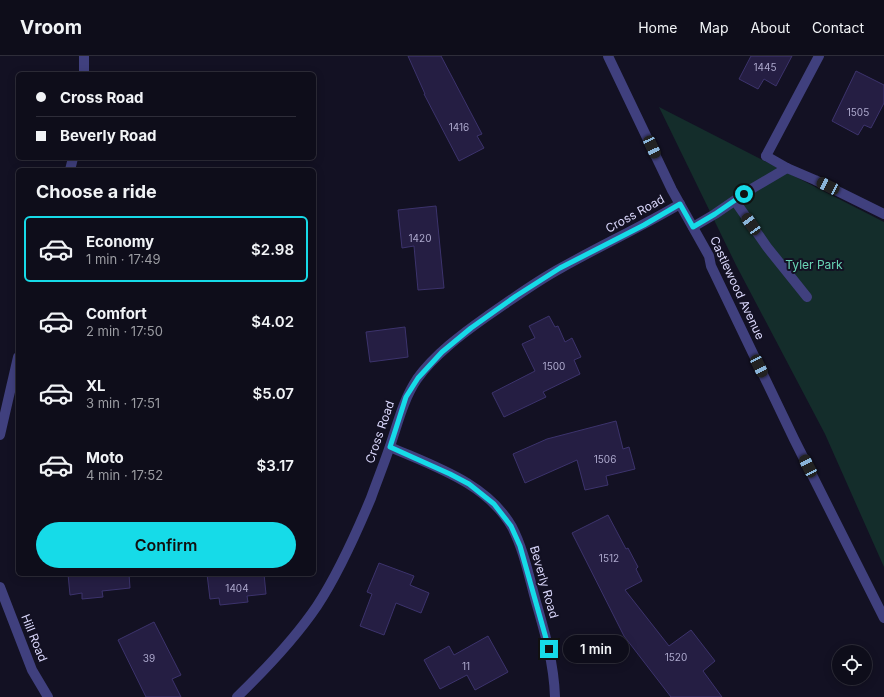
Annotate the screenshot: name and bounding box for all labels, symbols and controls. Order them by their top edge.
text: Vroom [20,16,82,39]
text: Home [638,19,677,36]
text: Map [699,19,729,36]
text: About [751,19,790,36]
text: Contact [812,19,864,36]
house number: 1445 [753,61,777,73]
text: Cross Road [60,88,144,107]
house number: 1505 [847,106,869,118]
house number: 1416 [449,121,469,133]
text: Beverly Road [60,126,157,145]
car [641,134,663,160]
car [815,175,841,197]
text: Choose a ride [36,181,157,202]
route start [735,185,753,203]
street label: Cross Road [603,191,667,236]
car [739,211,763,237]
icon: car [38,231,74,267]
text: Economy [86,232,154,251]
house number: 1420 [409,232,431,244]
street label: Castlewood Avenue [707,234,768,342]
text: $2.98 [251,240,294,259]
text: 1 min · 17:49 [86,251,161,267]
park label: Tyler Park [785,257,843,272]
icon: car [38,303,74,339]
text: Comfort [86,304,147,323]
text: $4.02 [251,312,294,331]
text: 2 min · 17:50 [86,323,163,339]
car [748,353,770,379]
house number: 1500 [543,360,565,372]
icon: car [38,375,74,411]
text: XL [86,376,106,395]
text: $5.07 [253,384,294,403]
text: 3 min · 17:51 [86,395,160,411]
street label: Cross Road [362,399,397,465]
icon: car [38,447,74,483]
text: Moto [86,448,124,467]
house number: 1506 [594,453,616,465]
car [797,453,819,479]
text: $3.17 [257,456,294,475]
text: 4 min · 17:52 [86,467,163,483]
button: Confirm [36,522,296,568]
street label: Beverly Road [527,544,562,620]
house number: 1512 [599,552,619,564]
house number: 1404 [225,582,249,594]
street label: Hill Road [18,612,51,664]
callout: 1 min [563,635,629,663]
route end [540,640,558,658]
text: 1 min [580,641,612,657]
map controls [832,645,872,685]
button: locate [832,645,872,685]
house number: 1520 [665,651,687,663]
house number: 39 [143,652,155,664]
house number: 11 [462,660,470,672]

